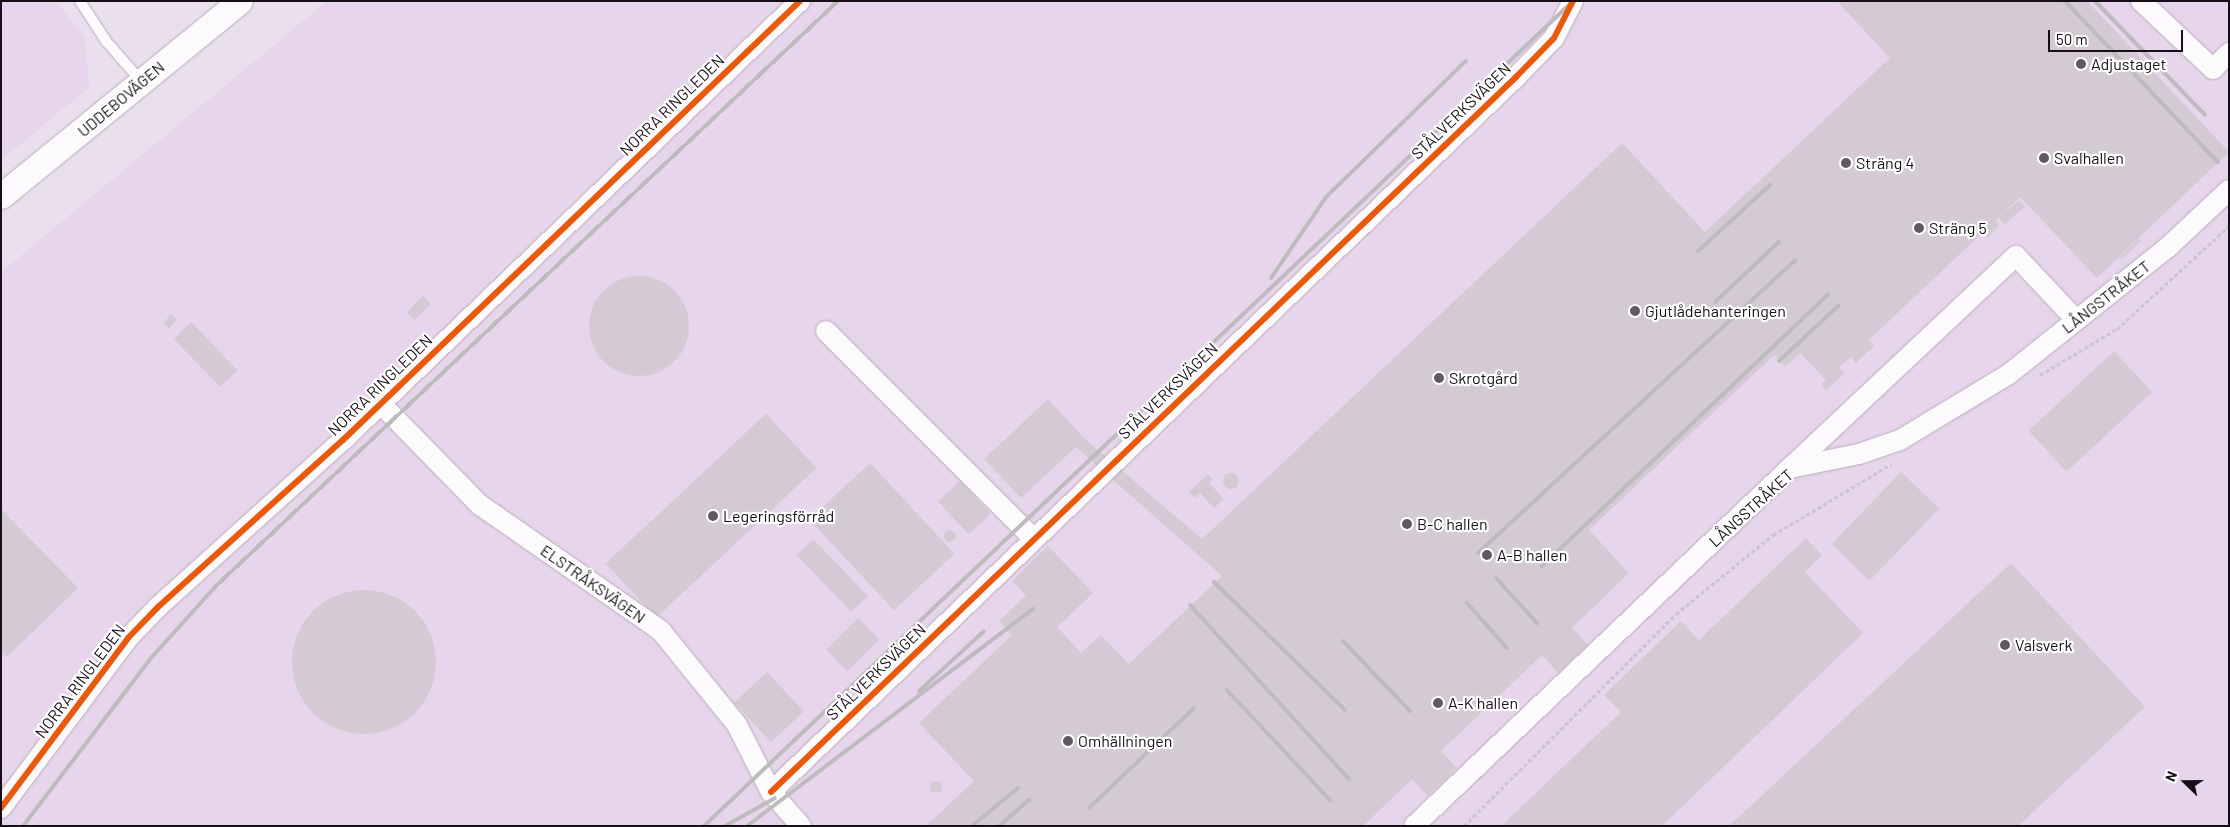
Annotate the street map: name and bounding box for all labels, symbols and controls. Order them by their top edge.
scale bar [2050,20,2185,52]
text: 50 m [2056,30,2088,48]
street label: NORRA RINGLEDEN [616,50,728,160]
place label: Adjustaget [2091,54,2166,74]
street label: UDDEBOVÄGEN [74,57,168,141]
marker: Adjustaget [2075,58,2087,70]
street label: STÅLVERKSVÄGEN [1407,59,1515,163]
place label: Svalhallen [2054,148,2124,168]
marker: Svalhallen [2038,152,2050,164]
place label: Sträng 4 [1856,153,1914,173]
marker: Sträng 4 [1840,157,1852,169]
place label: Sträng 5 [1929,218,1987,238]
marker: Sträng 5 [1913,222,1925,234]
street label: LÅNGSTRÅKET [2058,257,2154,337]
place label: Gjutlådehanteringen [1645,301,1786,321]
marker: Gjutlådehanteringen [1629,305,1641,317]
street label: NORRA RINGLEDEN [324,330,436,440]
street label: STÅLVERKSVÄGEN [1114,339,1222,443]
place label: Skrotgård [1449,368,1518,388]
marker: Skrotgård [1433,372,1445,384]
street label: LÅNGSTRÅKET [1705,465,1797,551]
place label: Legeringsförråd [723,506,834,526]
marker: Legeringsförråd [707,510,719,522]
place label: B-C hallen [1417,514,1488,534]
marker: B-C hallen [1401,518,1413,530]
street label: ELSTRÅKSVÄGEN [537,541,649,627]
place label: A-B hallen [1497,545,1567,565]
marker: A-B hallen [1481,549,1493,561]
street label: NORRA RINGLEDEN [31,620,129,742]
street label: STÅLVERKSVÄGEN [822,620,930,724]
place label: Valsverk [2015,635,2072,655]
marker: Valsverk [1999,639,2011,651]
place label: A-K hallen [1448,693,1518,713]
marker: A-K hallen [1432,697,1444,709]
place label: Omhällningen [1078,731,1172,751]
marker: Omhällningen [1062,735,1074,747]
north arrow [2160,757,2210,807]
text: N [2161,769,2180,784]

